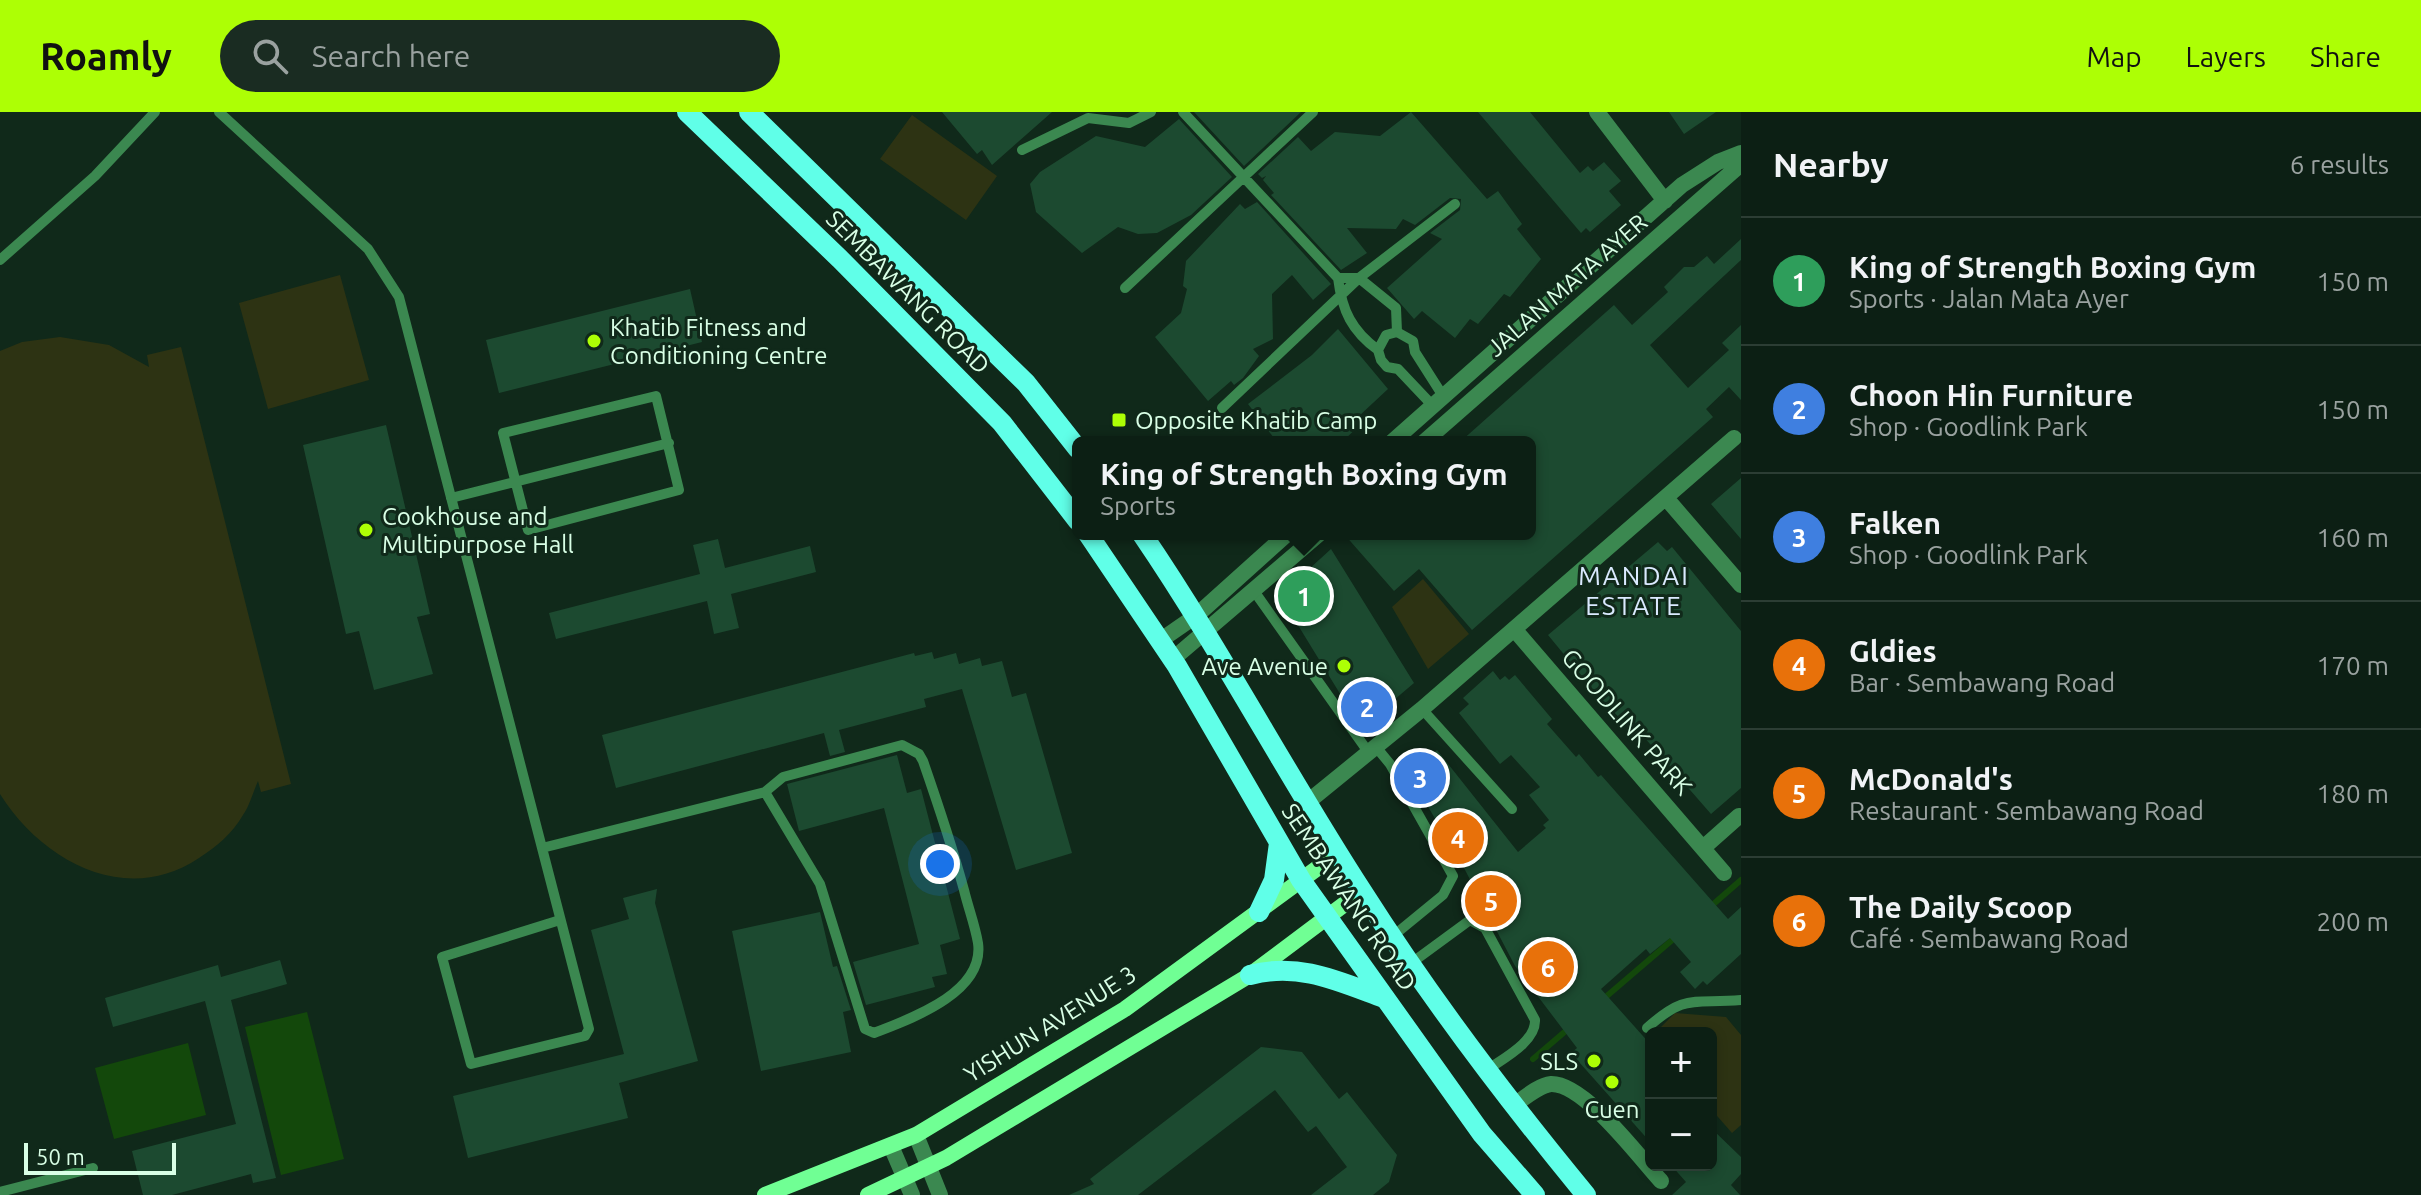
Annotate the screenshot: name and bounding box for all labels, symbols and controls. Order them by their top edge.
search box [220,20,780,92]
icon: search [248,34,292,78]
text: Roamly [40,35,172,77]
text: Search here [312,39,470,73]
text: Map [2086,41,2142,72]
text: Layers [2186,41,2266,72]
text: Share [2310,41,2381,72]
text: Nearby [1773,145,1888,183]
text: 6 results [2290,150,2389,179]
street label: SEMBAWANG ROAD [821,205,995,379]
street label: JALAN MATA AYER [1482,208,1652,362]
text: King of Strength Boxing Gym [1849,250,2256,284]
text: 1 [1792,267,1806,296]
text: 150 m [2317,267,2389,296]
text: Sports · Jalan Mata Ayer [1849,284,2129,313]
place label: Khatib Fitness and Conditioning Centre [610,314,828,369]
marker: Khatib Fitness and Conditioning Centre [585,332,603,350]
text: Choon Hin Furniture [1849,378,2133,412]
text: 2 [1792,395,1806,424]
text: 150 m [2317,395,2389,424]
place label: Opposite Khatib Camp [1135,407,1377,434]
marker: Opposite Khatib Camp [1110,411,1128,429]
text: Shop · Goodlink Park [1849,412,2088,441]
popup [1072,436,1536,540]
text: King of Strength Boxing Gym [1100,457,1508,491]
text: Sports [1100,491,1176,520]
place label: Cookhouse and Multipurpose Hall [382,503,574,558]
text: Falken [1849,506,1941,540]
marker: Cookhouse and Multipurpose Hall [357,521,375,539]
text: 3 [1792,523,1806,552]
text: 160 m [2317,523,2389,552]
text: Shop · Goodlink Park [1849,540,2088,569]
district label: MANDAI ESTATE [1578,561,1690,620]
pin: 1 [1278,566,1330,626]
text: Gldies [1849,634,1937,668]
street label: GOODLINK PARK [1556,644,1698,801]
text: 4 [1792,651,1806,680]
text: 170 m [2317,651,2389,680]
place label: Ave Avenue [1201,653,1328,680]
marker: Ave Avenue [1335,657,1353,675]
text: Bar · Sembawang Road [1849,668,2115,697]
pin: 2 [1341,677,1393,737]
pin: 3 [1394,748,1446,808]
text: McDonald's [1849,762,2013,796]
text: 5 [1792,779,1806,808]
text: 180 m [2317,779,2389,808]
text: Restaurant · Sembawang Road [1849,796,2204,825]
street label: SEMBAWANG ROAD [1276,799,1422,995]
pin: 4 [1432,808,1484,868]
your location [920,844,960,884]
pin: 5 [1465,871,1517,931]
text: The Daily Scoop [1849,890,2073,924]
text: 6 [1792,907,1806,936]
text: 200 m [2317,907,2389,936]
text: Café · Sembawang Road [1849,924,2129,953]
pin: 6 [1522,937,1574,997]
street label: YISHUN AVENUE 3 [959,960,1141,1088]
map controls [1645,1027,1717,1171]
button: + [1645,1027,1717,1099]
place label: SLS [1540,1048,1578,1075]
marker: SLS [1585,1052,1603,1070]
marker: Cuen [1603,1073,1621,1091]
place label: Cuen [1584,1096,1640,1123]
button: − [1645,1099,1717,1171]
scale bar [24,1139,176,1175]
text: 50 m [36,1144,85,1169]

